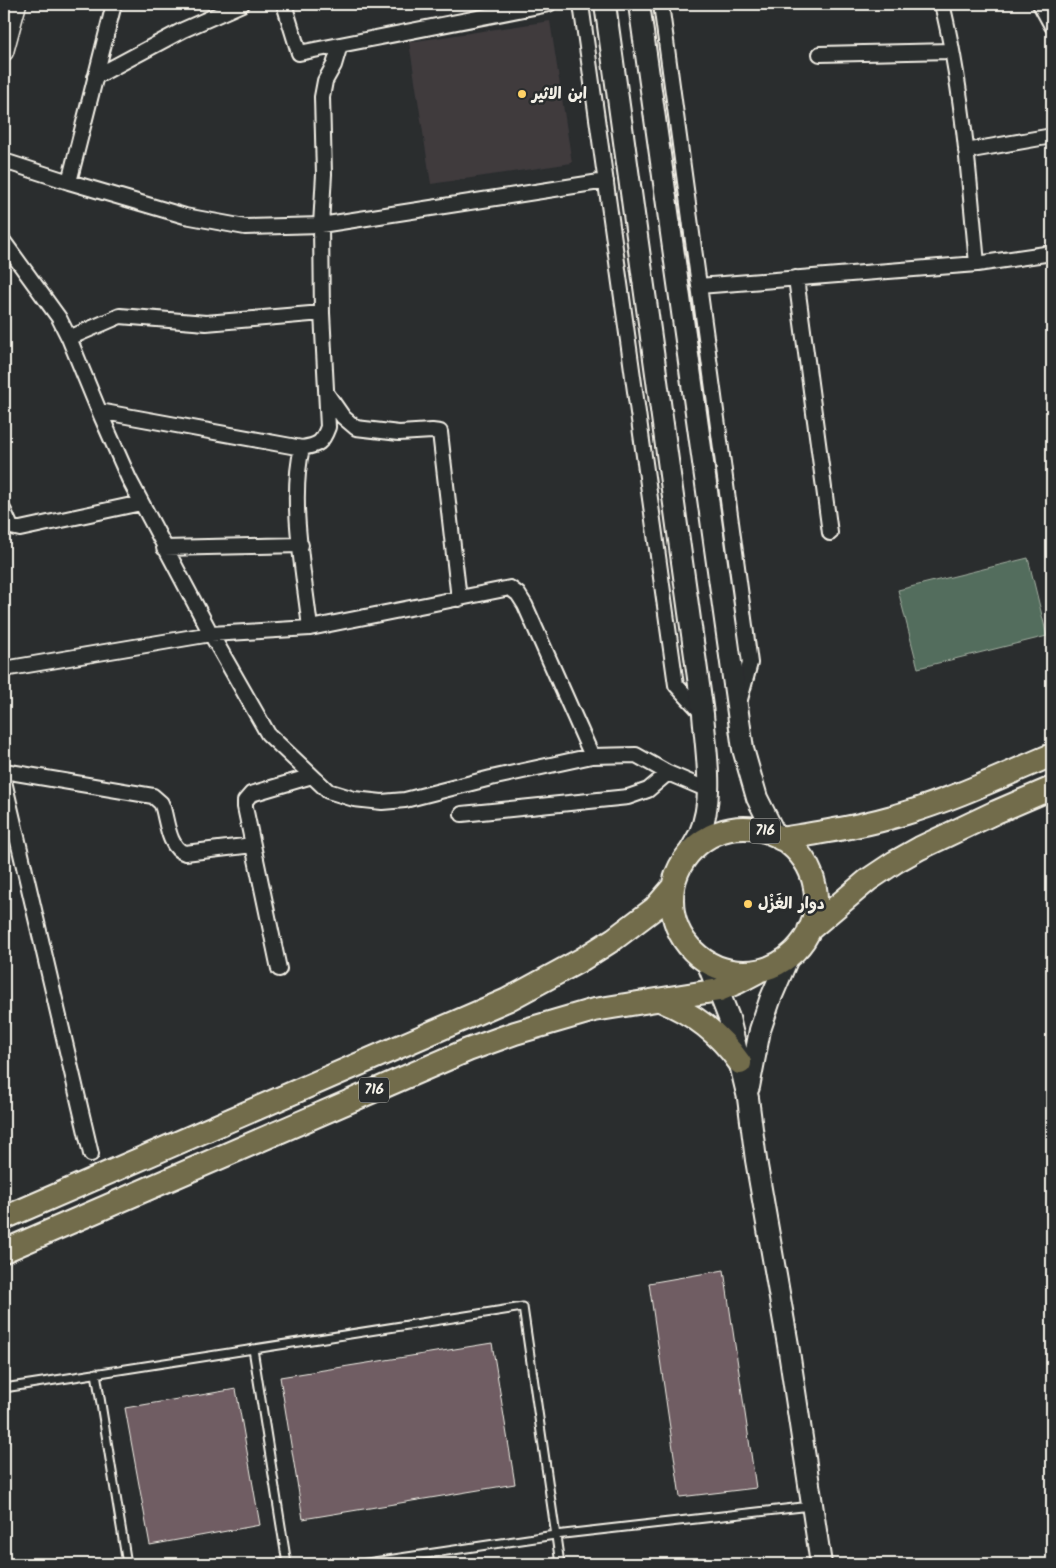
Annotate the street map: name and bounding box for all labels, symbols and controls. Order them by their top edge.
place label: ابن الاثير [530,82,587,107]
marker: ابن الاثير [516,88,528,100]
road number: 716 [750,818,780,844]
place label: دوار الغَزْل [758,892,825,917]
marker: دوار الغَزْل [742,898,754,910]
road number: 716 [359,1078,389,1102]

